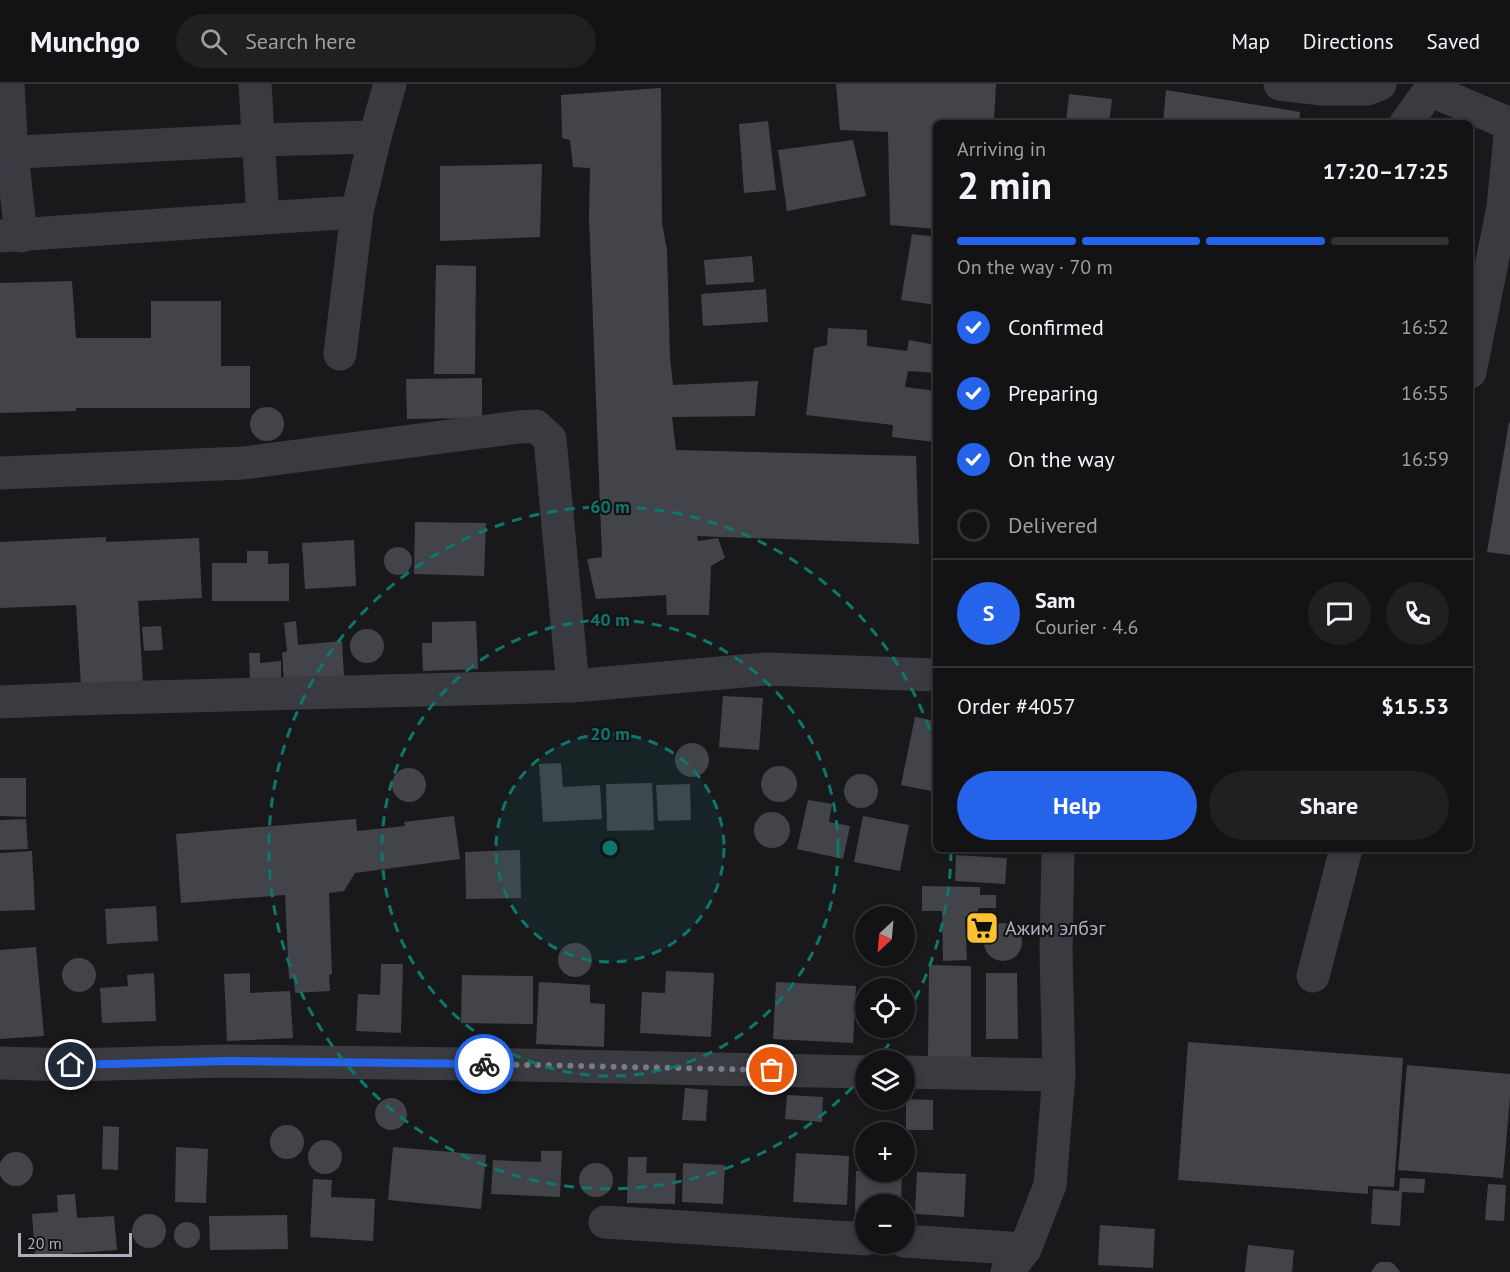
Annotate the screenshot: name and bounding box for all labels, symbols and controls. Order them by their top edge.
search box [176,14,596,68]
text: Munchgo [30,23,140,60]
icon: search [197,25,230,58]
text: Search here [245,27,356,55]
text: Map [1231,28,1270,55]
text: Directions [1303,28,1394,55]
text: Saved [1427,28,1480,55]
text: Arriving in [957,136,1046,162]
text: 17:20–17:25 [1323,157,1449,185]
text: 2 min [957,159,1052,210]
text: On the way · 70 m [957,254,1113,280]
icon: check [957,311,990,344]
text: Confirmed [1008,313,1104,341]
text: 16:52 [1401,314,1449,340]
icon: check [957,377,990,410]
text: Preparing [1008,379,1098,407]
text: 16:55 [1401,380,1449,406]
icon: check [957,443,990,476]
text: On the way [1008,445,1115,473]
text: 16:59 [1401,446,1449,472]
text: 60 m [590,495,630,518]
text: Delivered [1008,511,1098,539]
button: chat [1308,582,1371,645]
button: phone [1386,582,1449,645]
text: Sam [1035,586,1075,614]
text: S [983,599,994,627]
text: 40 m [590,608,630,631]
text: Courier · 4.6 [1035,614,1138,640]
text: Order #4057 [957,692,1076,720]
text: $15.53 [1381,692,1449,720]
text: 20 m [590,722,630,745]
button: Help [957,771,1197,840]
button: Share [1209,771,1449,840]
centre of rings [600,838,620,858]
north arrow [855,906,915,966]
map controls [855,906,915,1254]
supermarket icon: Ажим элбэг [964,910,1000,946]
place label: Ажим элбэг [1005,915,1106,941]
button: locate [855,978,915,1038]
courier [454,1034,514,1094]
pin [45,1039,96,1090]
pin [746,1044,797,1095]
icon: home [54,1048,87,1081]
icon: bike [468,1048,501,1081]
button: layers [855,1050,915,1110]
icon: bag [755,1053,788,1086]
button: + [855,1122,915,1182]
button: − [855,1194,915,1254]
scale bar [18,1230,132,1258]
text: 20 m [27,1233,62,1253]

